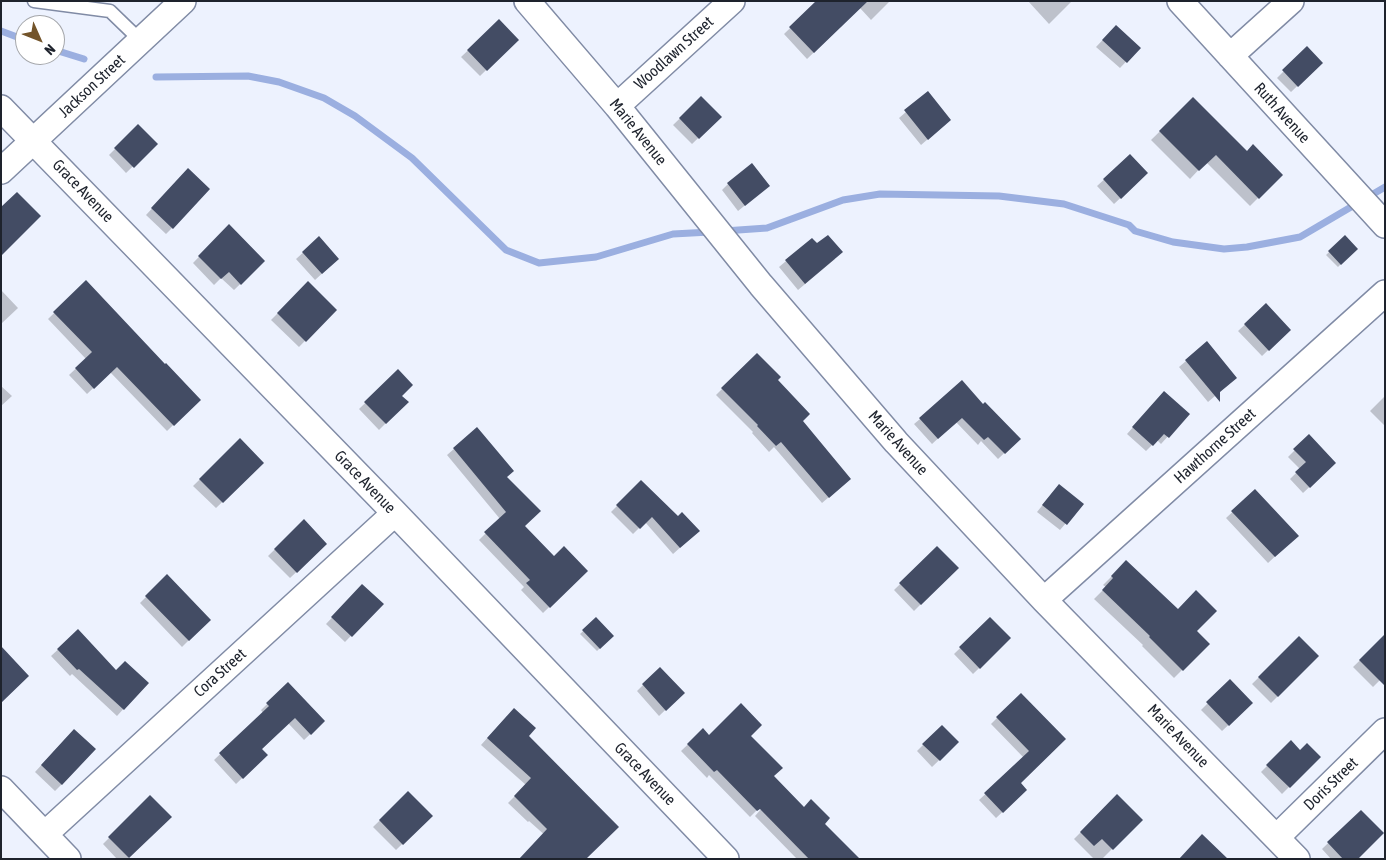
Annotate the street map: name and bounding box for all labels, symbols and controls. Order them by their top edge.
street label: Woodlawn Street [630,12,718,94]
north arrow [15,15,65,65]
text: N [41,41,59,58]
street label: Jackson Street [55,50,129,122]
street label: Ruth Avenue [1250,79,1314,147]
street label: Marie Avenue [605,95,671,169]
street label: Grace Avenue [48,156,118,226]
street label: Hawthorne Street [1170,404,1260,488]
street label: Marie Avenue [864,407,932,479]
street label: Grace Avenue [330,447,400,517]
street label: Cora Street [190,645,250,701]
street label: Marie Avenue [1143,700,1213,772]
street label: Grace Avenue [610,739,680,809]
street label: Doris Street [1300,754,1362,814]

